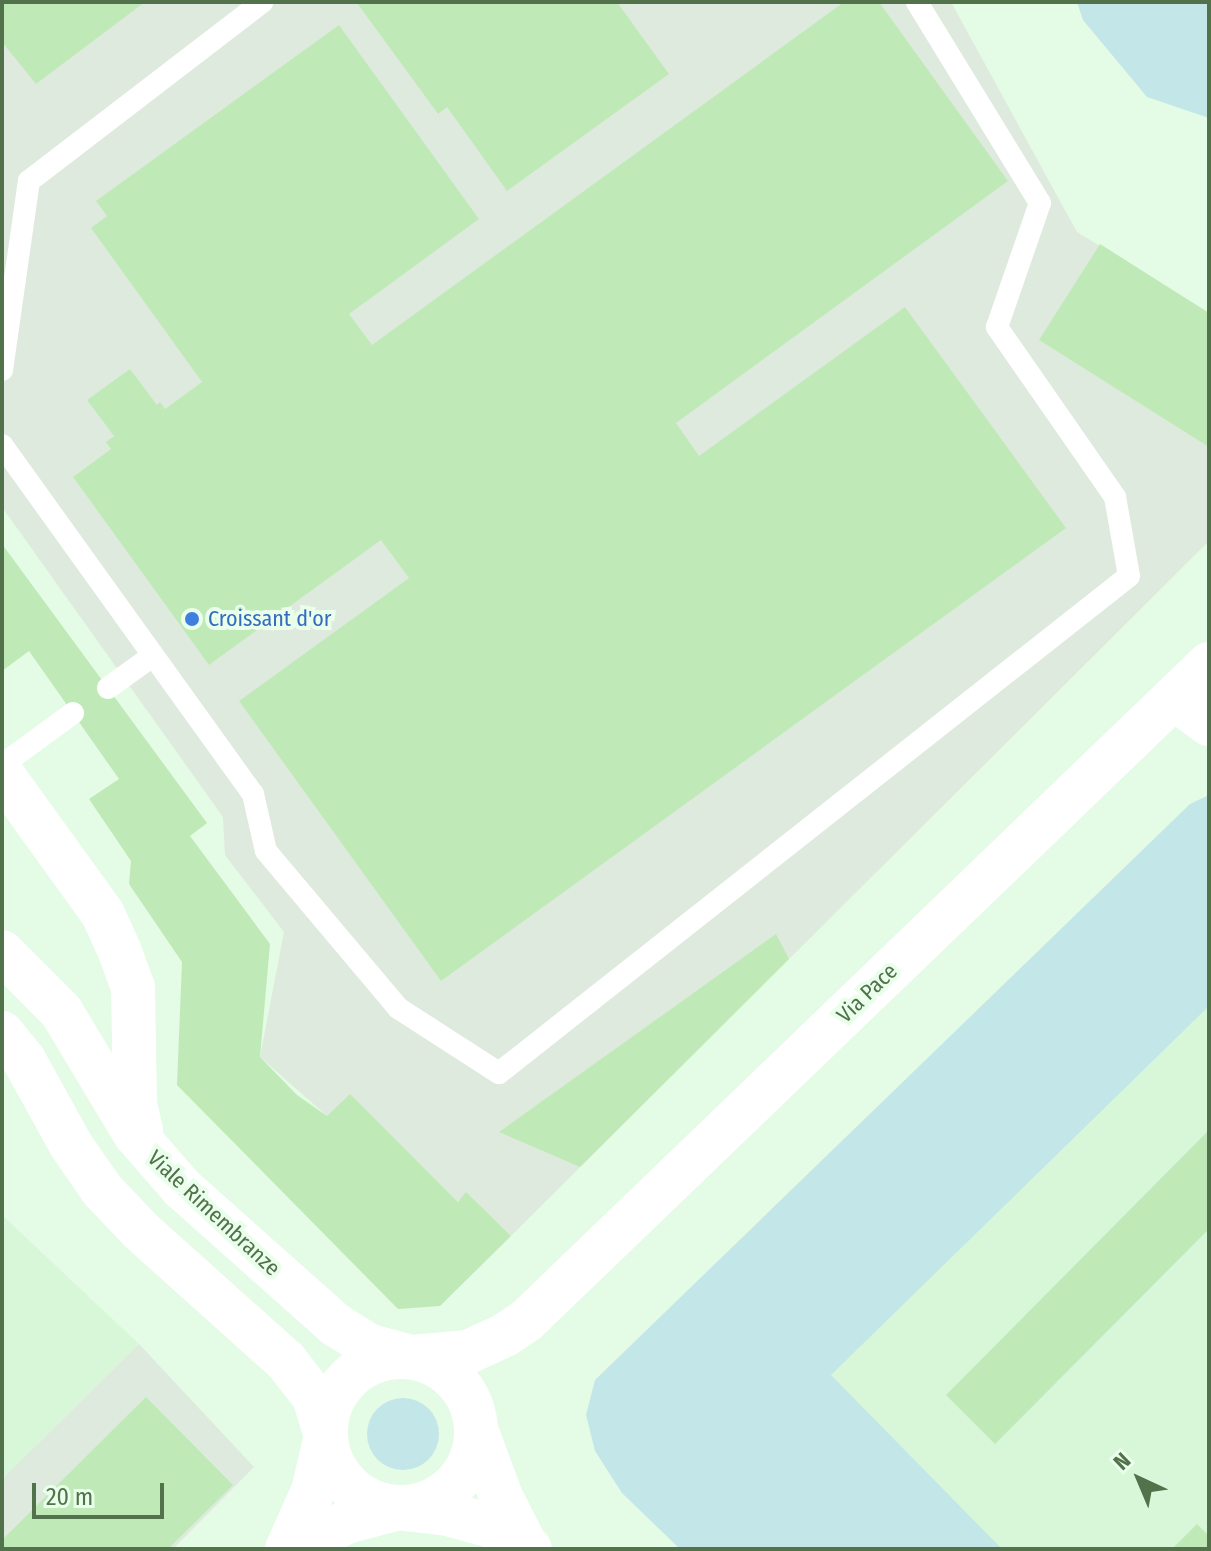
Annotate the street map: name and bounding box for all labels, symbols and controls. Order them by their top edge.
place label: Croissant d'or [208,606,331,632]
marker: Croissant d'or [183,610,201,628]
street label: Via Pace [831,958,903,1028]
street label: Viale Rimembranze [142,1145,286,1281]
north arrow [1099,1439,1179,1519]
text: N [1108,1447,1136,1476]
scale bar [36,1467,168,1517]
text: 20 m [46,1483,93,1511]

